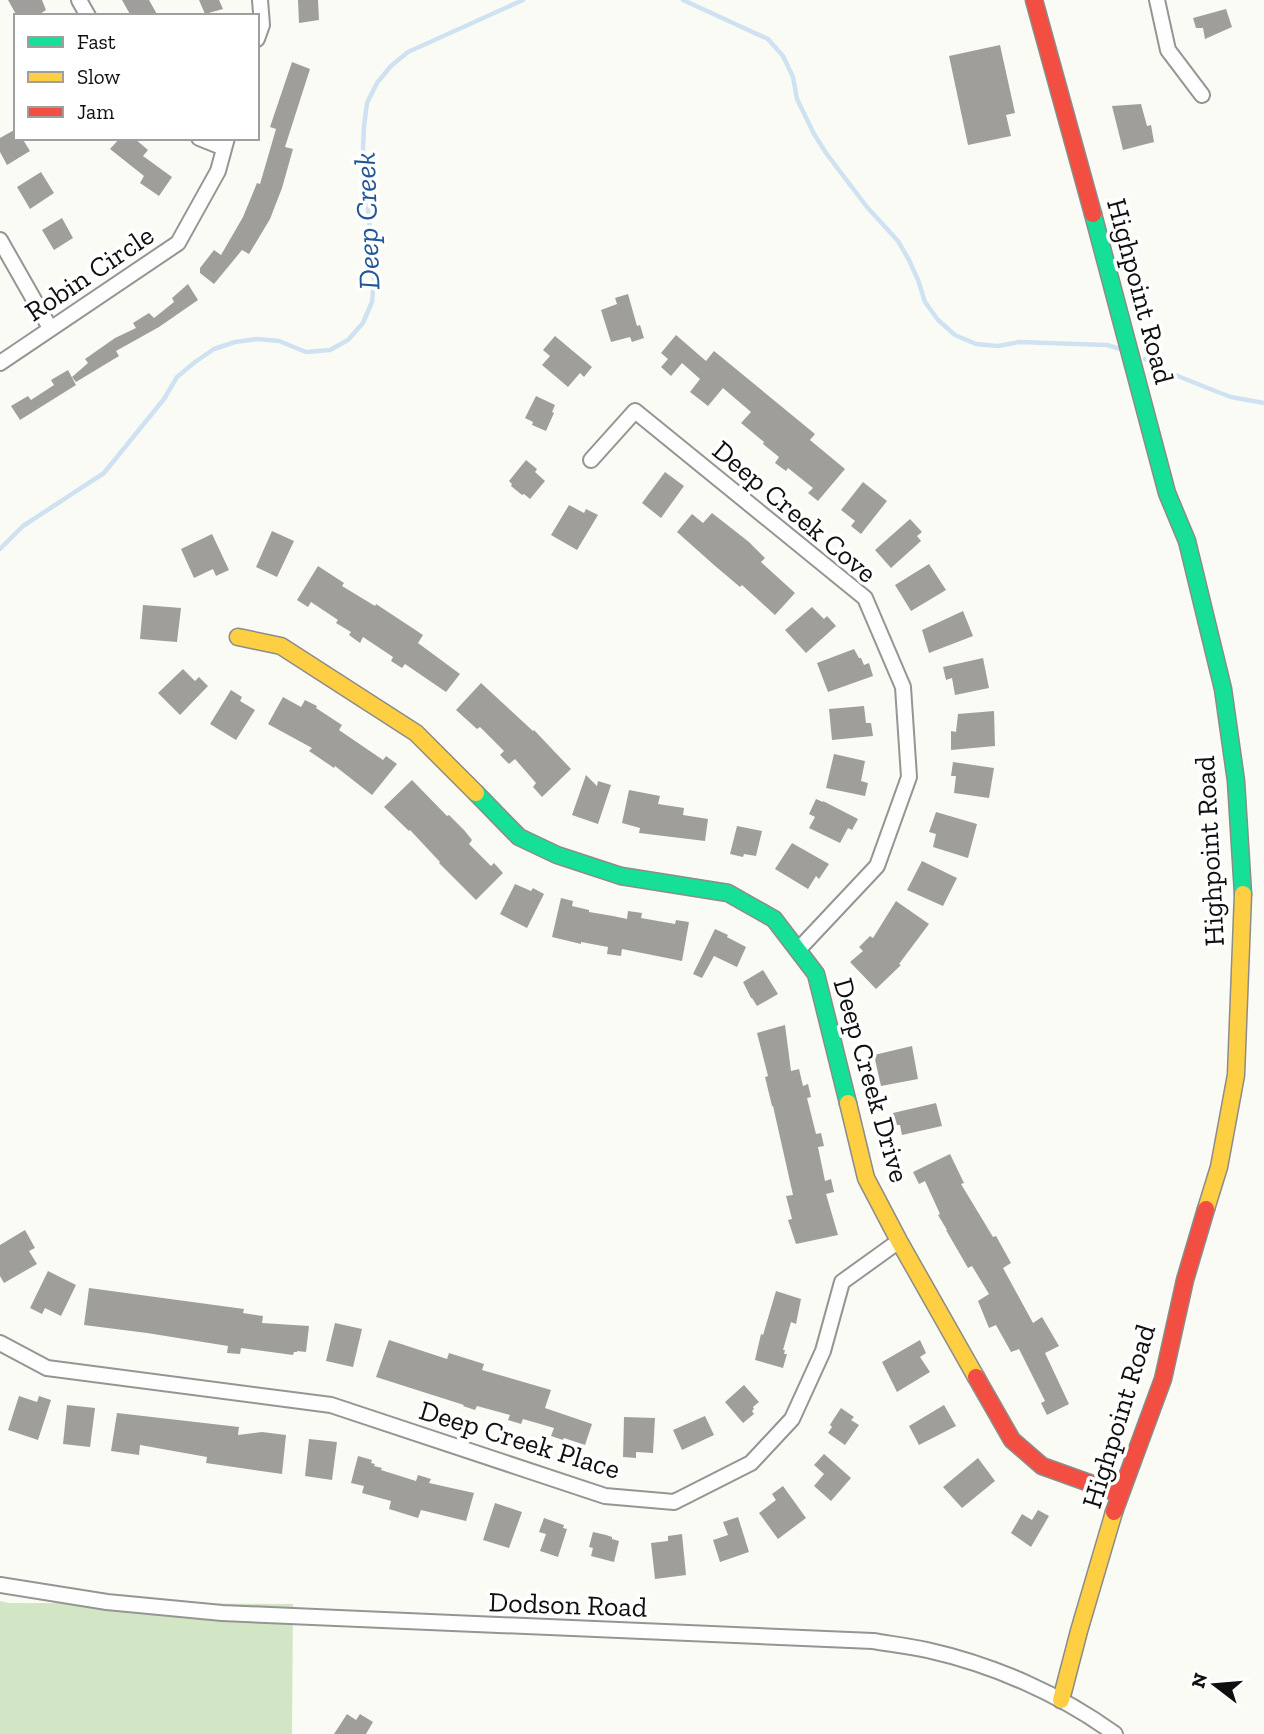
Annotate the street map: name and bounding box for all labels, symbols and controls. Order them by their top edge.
legend [14,14,259,140]
text: Fast [77,29,116,54]
text: Slow [77,64,120,89]
text: Jam [77,99,114,124]
water label: Deep Creek [347,152,387,290]
street label: Highpoint Road [1100,195,1181,387]
street label: Robin Circle [19,218,160,328]
street label: Deep Creek Cove [706,433,883,590]
street label: Highpoint Road [1188,755,1231,947]
street label: Deep Creek Drive [827,974,916,1186]
street label: Highpoint Road [1075,1320,1162,1512]
street label: Deep Creek Place [416,1393,624,1486]
street label: Dodson Road [488,1585,648,1624]
north arrow [1180,1650,1250,1720]
text: N [1186,1670,1212,1691]

